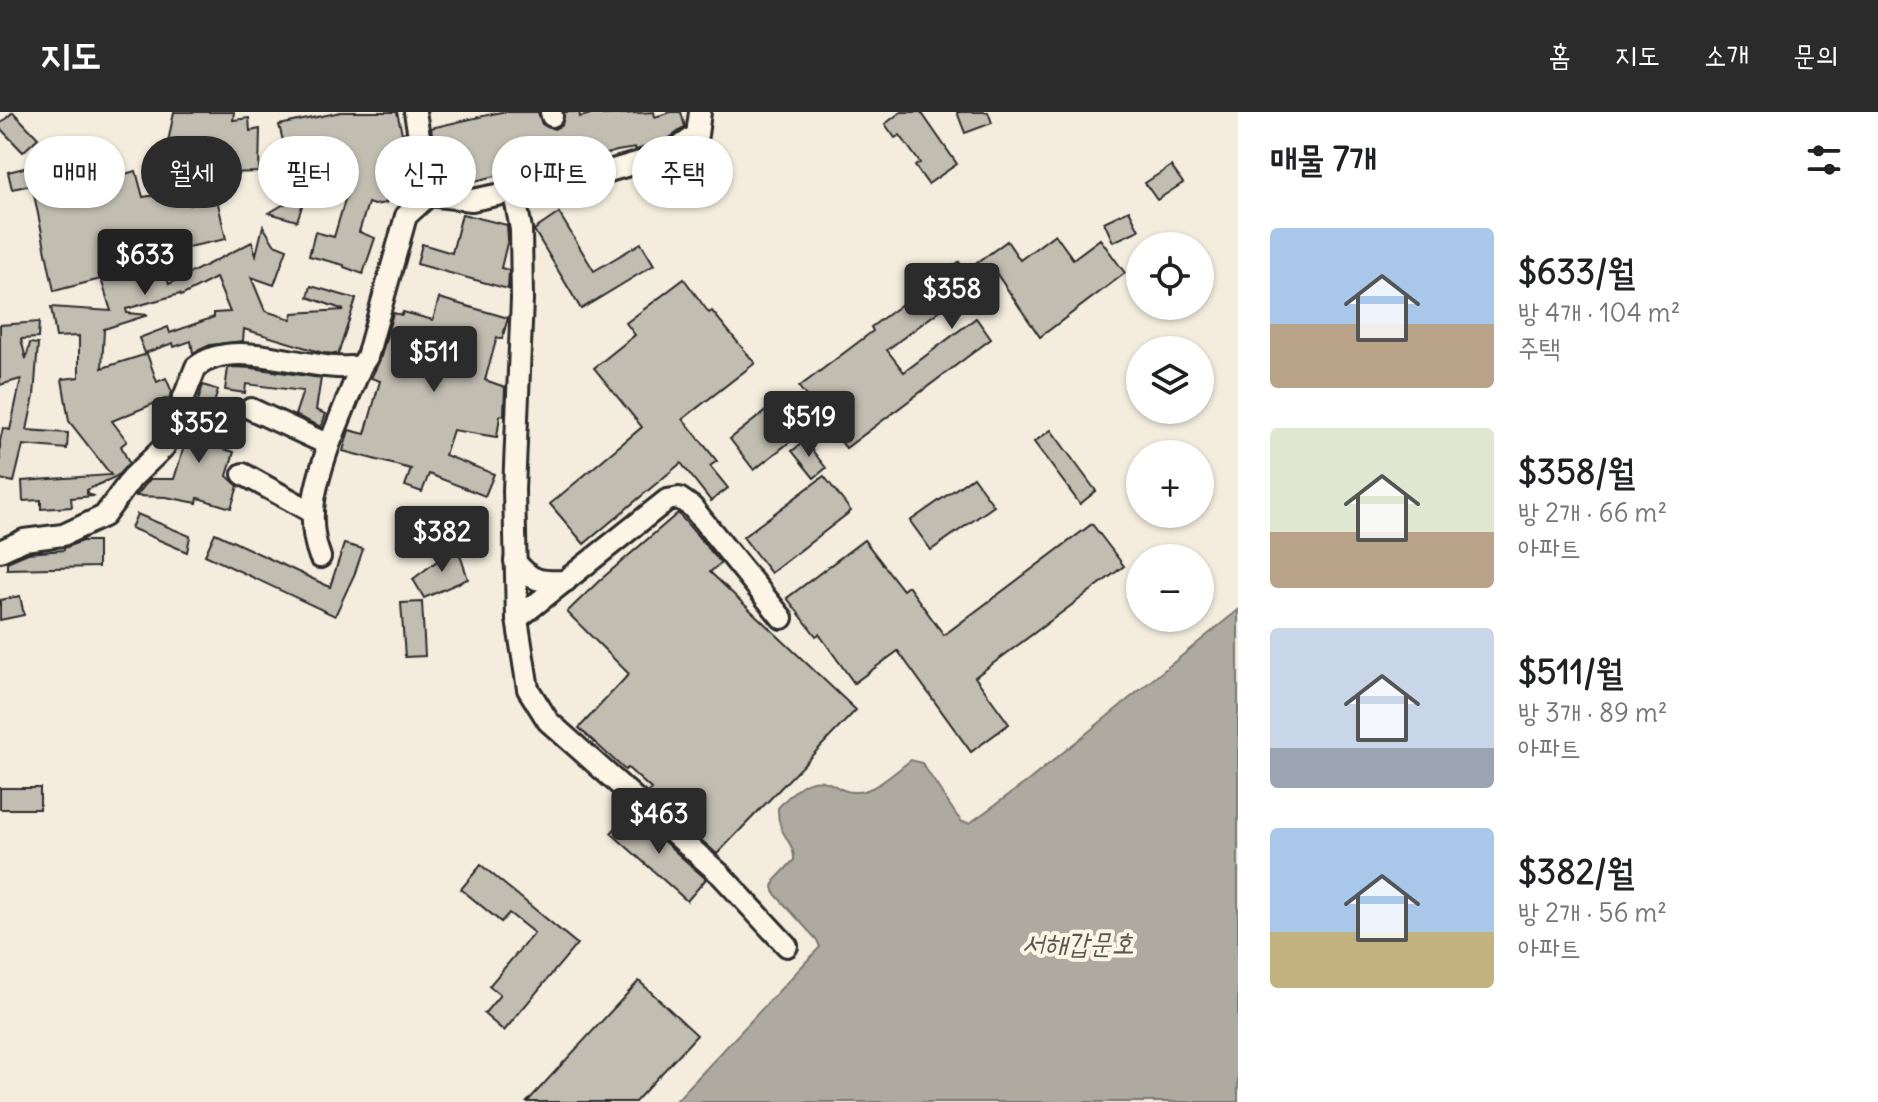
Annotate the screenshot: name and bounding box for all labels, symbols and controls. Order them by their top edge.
text: 지도 [40,31,101,78]
text: 홈 [1548,37,1571,73]
text: 지도 [1615,37,1660,73]
text: 소개 [1704,37,1749,73]
text: 문의 [1793,37,1838,73]
chip: 매매 [24,136,125,208]
chip: 월세 [141,136,242,208]
chip: 필터 [258,136,359,208]
chip: 신규 [375,136,476,208]
chip: 아파트 [492,136,616,208]
chip: 주택 [632,136,733,208]
text: 매물 7개 [1270,137,1377,180]
icon: filters [1802,138,1846,182]
pin: $633 [98,229,192,297]
map controls [1126,232,1214,632]
button: locate [1126,232,1214,320]
text: $633 [116,238,174,271]
text: $633/월 [1518,250,1635,293]
icon: home [1334,260,1430,356]
pin: $358 [905,263,999,331]
text: $358 [922,272,982,305]
text: 방 4개 · 104 m² [1518,296,1680,329]
pin: $511 [387,326,481,394]
text: 주택 [1518,331,1560,364]
text: $511 [409,335,459,368]
button: layers [1126,336,1214,424]
pin: $519 [762,391,856,459]
pin: $352 [152,397,246,465]
text: $519 [782,400,836,433]
text: $352 [170,406,228,439]
button: + [1126,440,1214,528]
text: $358/월 [1518,450,1635,493]
icon: home [1334,460,1430,556]
text: 방 2개 · 66 m² [1518,496,1667,529]
pin: $382 [395,506,489,574]
text: $382 [413,515,471,548]
text: 아파트 [1518,531,1581,564]
button: − [1126,544,1214,632]
text: $511/월 [1518,650,1623,693]
icon: home [1334,660,1430,756]
text: 방 3개 · 89 m² [1518,696,1668,729]
text: 아파트 [1518,731,1581,764]
pin: $463 [612,788,706,856]
text: $463 [629,797,689,830]
text: $382/월 [1518,850,1634,893]
icon: home [1334,860,1430,956]
text: 방 2개 · 56 m² [1518,896,1667,929]
water label: 서해갑문호 [1022,925,1134,961]
text: 아파트 [1518,931,1581,964]

